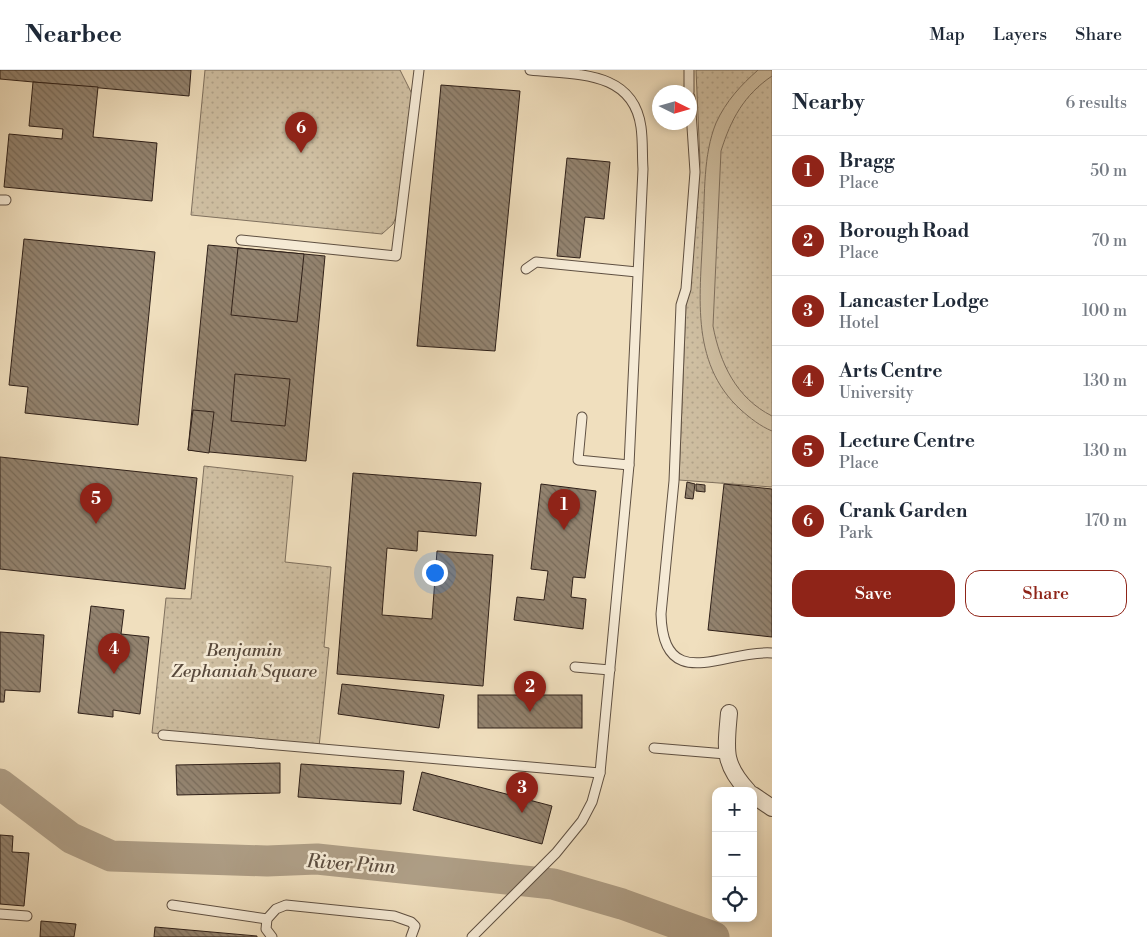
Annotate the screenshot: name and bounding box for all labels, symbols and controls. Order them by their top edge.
text: Nearbee [25,20,122,50]
text: Map [930,23,965,46]
text: Layers [993,23,1047,46]
text: Share [1075,23,1122,46]
north arrow [652,85,697,130]
text: Nearby [792,90,865,116]
text: 6 results [1066,93,1127,113]
pin: 6 [285,112,317,153]
text: Bragg [839,149,894,173]
text: 1 [804,161,812,181]
text: 50 m [1090,161,1127,181]
text: Place [839,173,879,193]
text: Borough Road [839,219,970,243]
text: 2 [803,231,813,251]
text: 70 m [1091,231,1127,251]
text: Place [839,243,879,263]
text: Lancaster Lodge [839,289,989,313]
text: 3 [803,301,813,321]
text: 100 m [1082,301,1127,321]
text: Hotel [839,313,879,333]
text: Arts Centre [839,359,942,383]
text: 4 [803,371,813,391]
text: 130 m [1083,371,1127,391]
text: University [839,383,913,403]
text: Lecture Centre [839,429,975,453]
text: 5 [803,441,813,461]
text: 130 m [1083,441,1127,461]
text: Place [839,453,879,473]
pin: 5 [80,483,112,524]
pin: 1 [548,489,580,530]
text: Crank Garden [839,499,967,523]
text: 6 [803,511,813,531]
text: 170 m [1085,511,1127,531]
text: Park [839,523,872,543]
your location [422,560,448,586]
button: Save [792,570,955,617]
button: Share [965,570,1127,617]
pin: 4 [98,633,130,674]
park label: Benjamin Zephaniah Square [171,639,317,683]
pin: 2 [514,671,546,712]
pin: 3 [506,772,538,813]
map controls [712,787,757,922]
button: + [712,787,757,832]
button: − [712,832,757,877]
water label: River Pinn [305,849,397,879]
button: locate [712,877,757,922]

